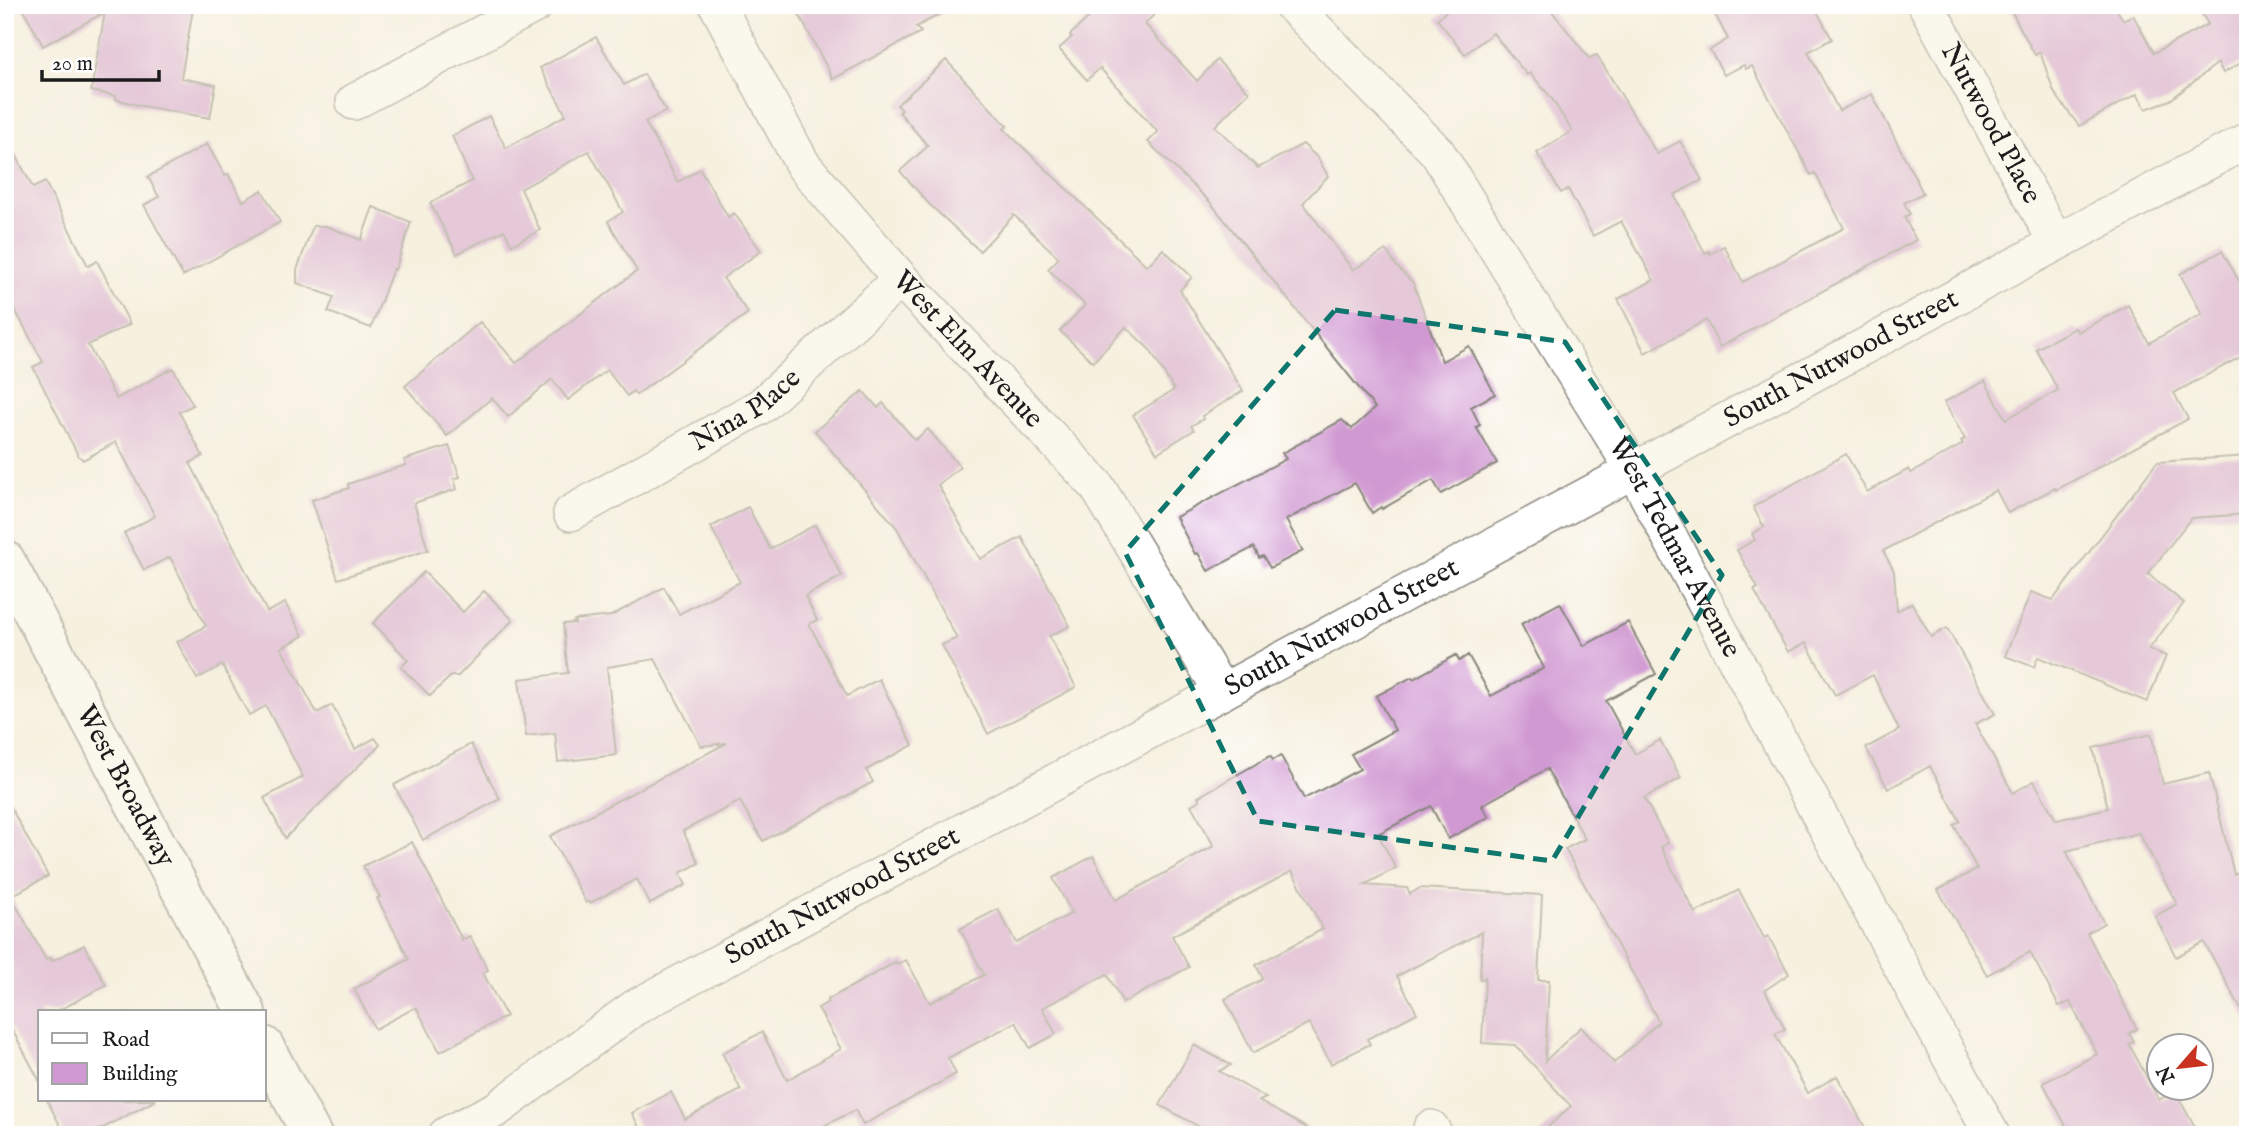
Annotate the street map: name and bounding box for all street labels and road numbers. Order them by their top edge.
street label: Nutwood Place [1933,37,2049,210]
street label: West Elm Avenue [885,263,1051,436]
street label: South Nutwood Street [1718,281,1965,436]
street label: Nina Place [685,361,808,459]
street label: West Tedmar Avenue [1600,431,1749,664]
street label: South Nutwood Street [1218,550,1465,705]
street label: West Broadway [68,699,183,873]
street label: South Nutwood Street [719,819,966,973]

